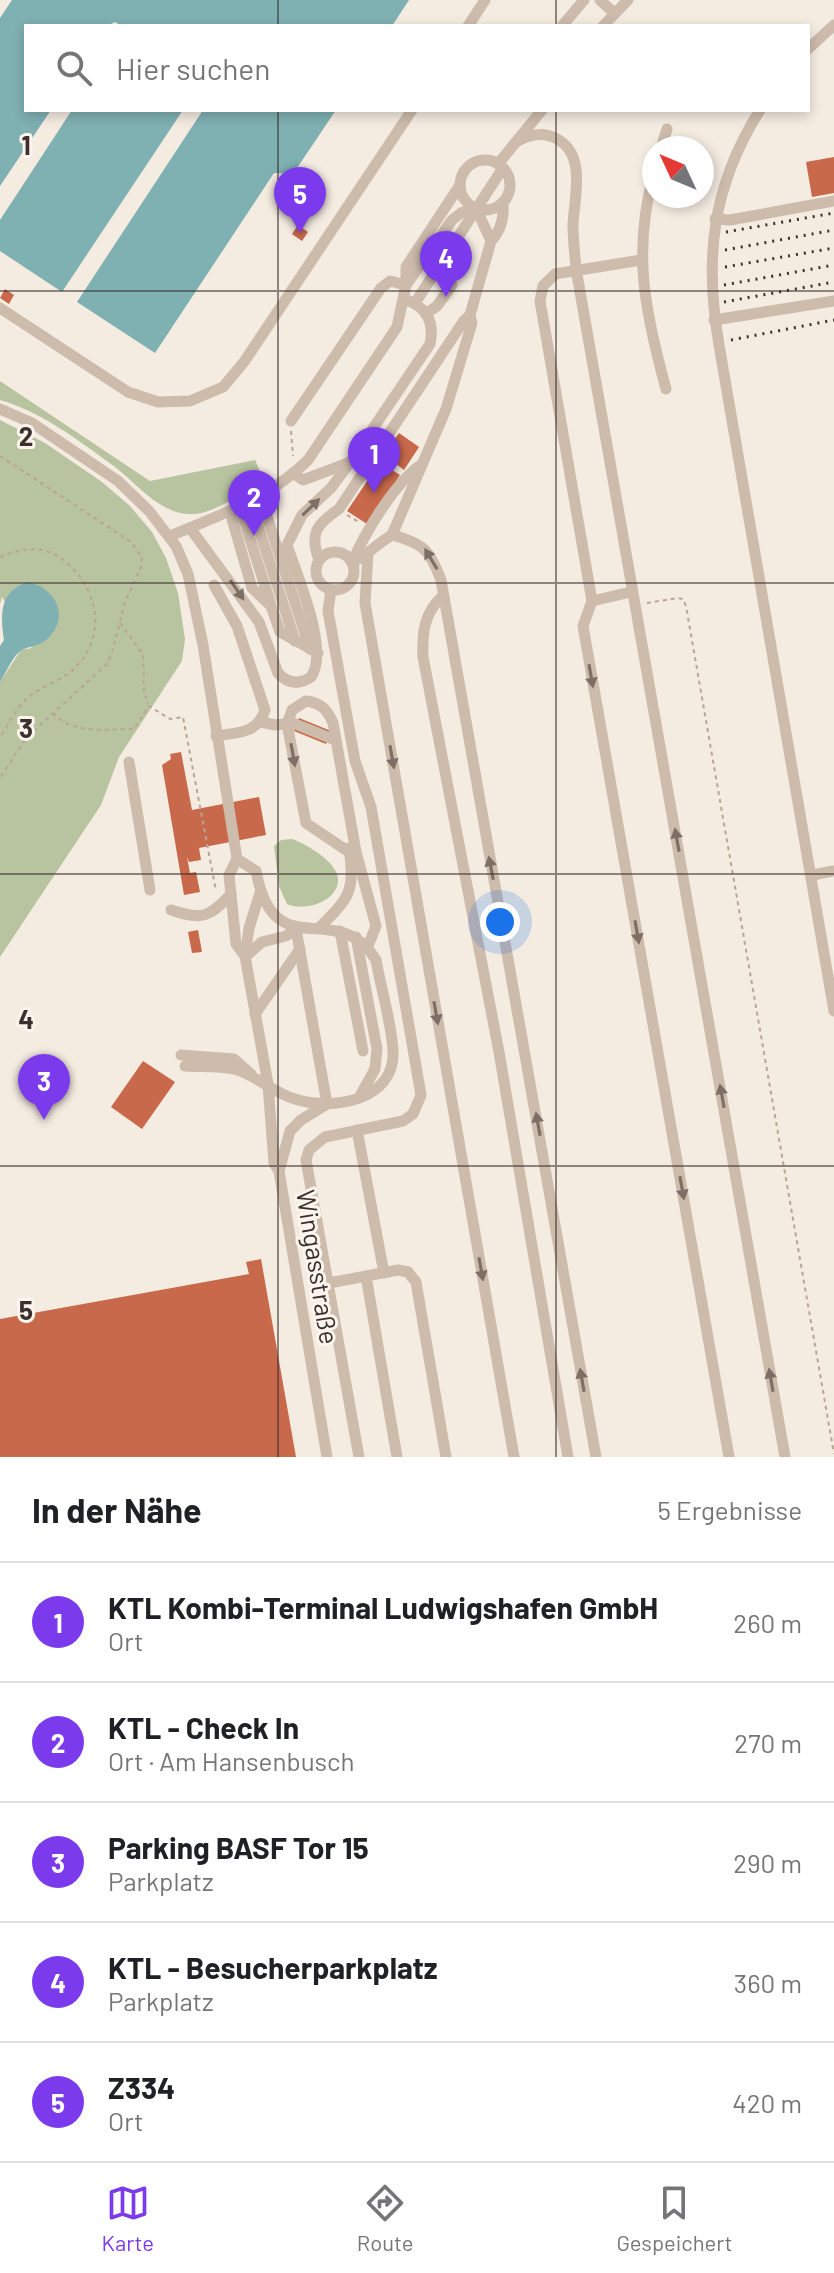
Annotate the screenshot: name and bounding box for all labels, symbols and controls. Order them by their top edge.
search box [24,24,810,112]
icon: search [52,46,96,90]
text: Hier suchen [116,50,270,86]
text: 1 [21,129,31,160]
north arrow [642,136,714,208]
pin: 5 [274,167,326,233]
pin: 4 [420,231,472,297]
text: 2 [19,420,33,451]
pin: 1 [348,427,400,493]
pin: 2 [228,470,280,536]
one-way arrow [301,498,320,516]
one-way arrow [424,548,438,570]
one-way arrow [229,580,244,601]
one-way arrow [586,664,598,689]
text: 3 [19,712,33,743]
one-way arrow [288,742,300,767]
one-way arrow [386,745,398,770]
one-way arrow [670,828,682,853]
one-way arrow [485,855,497,880]
your location [480,902,520,942]
one-way arrow [631,920,643,945]
one-way arrow [431,1001,443,1026]
text: 4 [18,1003,34,1034]
pin: 3 [18,1054,70,1120]
one-way arrow [715,1084,727,1109]
one-way arrow [531,1111,543,1136]
one-way arrow [676,1176,688,1201]
street label: Wingasstraße [291,1187,346,1346]
one-way arrow [476,1257,488,1282]
text: 5 [19,1294,33,1325]
one-way arrow [576,1367,588,1392]
one-way arrow [765,1367,777,1392]
text: In der Nähe [32,1489,202,1530]
text: 5 Ergebnisse [657,1494,802,1525]
text: KTL Kombi-Terminal Ludwigshafen GmbH [108,1589,658,1625]
text: 1 [53,1607,63,1638]
text: 260 m [733,1607,802,1638]
text: Ort [108,1625,143,1656]
text: KTL - Check In [108,1709,299,1745]
text: 2 [51,1727,65,1758]
text: 270 m [734,1727,802,1758]
text: Ort · Am Hansenbusch [108,1745,355,1776]
text: Parking BASF Tor 15 [108,1829,369,1865]
text: 3 [51,1847,65,1878]
text: 290 m [733,1847,802,1878]
text: Parkplatz [108,1865,214,1896]
text: KTL - Besucherparkplatz [108,1949,438,1985]
text: 4 [50,1967,66,1998]
text: 360 m [734,1967,802,1998]
text: Parkplatz [108,1985,214,2016]
text: Z334 [108,2069,175,2105]
text: 5 [51,2087,65,2118]
text: 420 m [732,2087,802,2118]
text: Ort [108,2105,143,2136]
tab: Karte [101,2181,154,2255]
tab: Route [357,2181,413,2255]
tab: Gespeichert [616,2181,732,2255]

